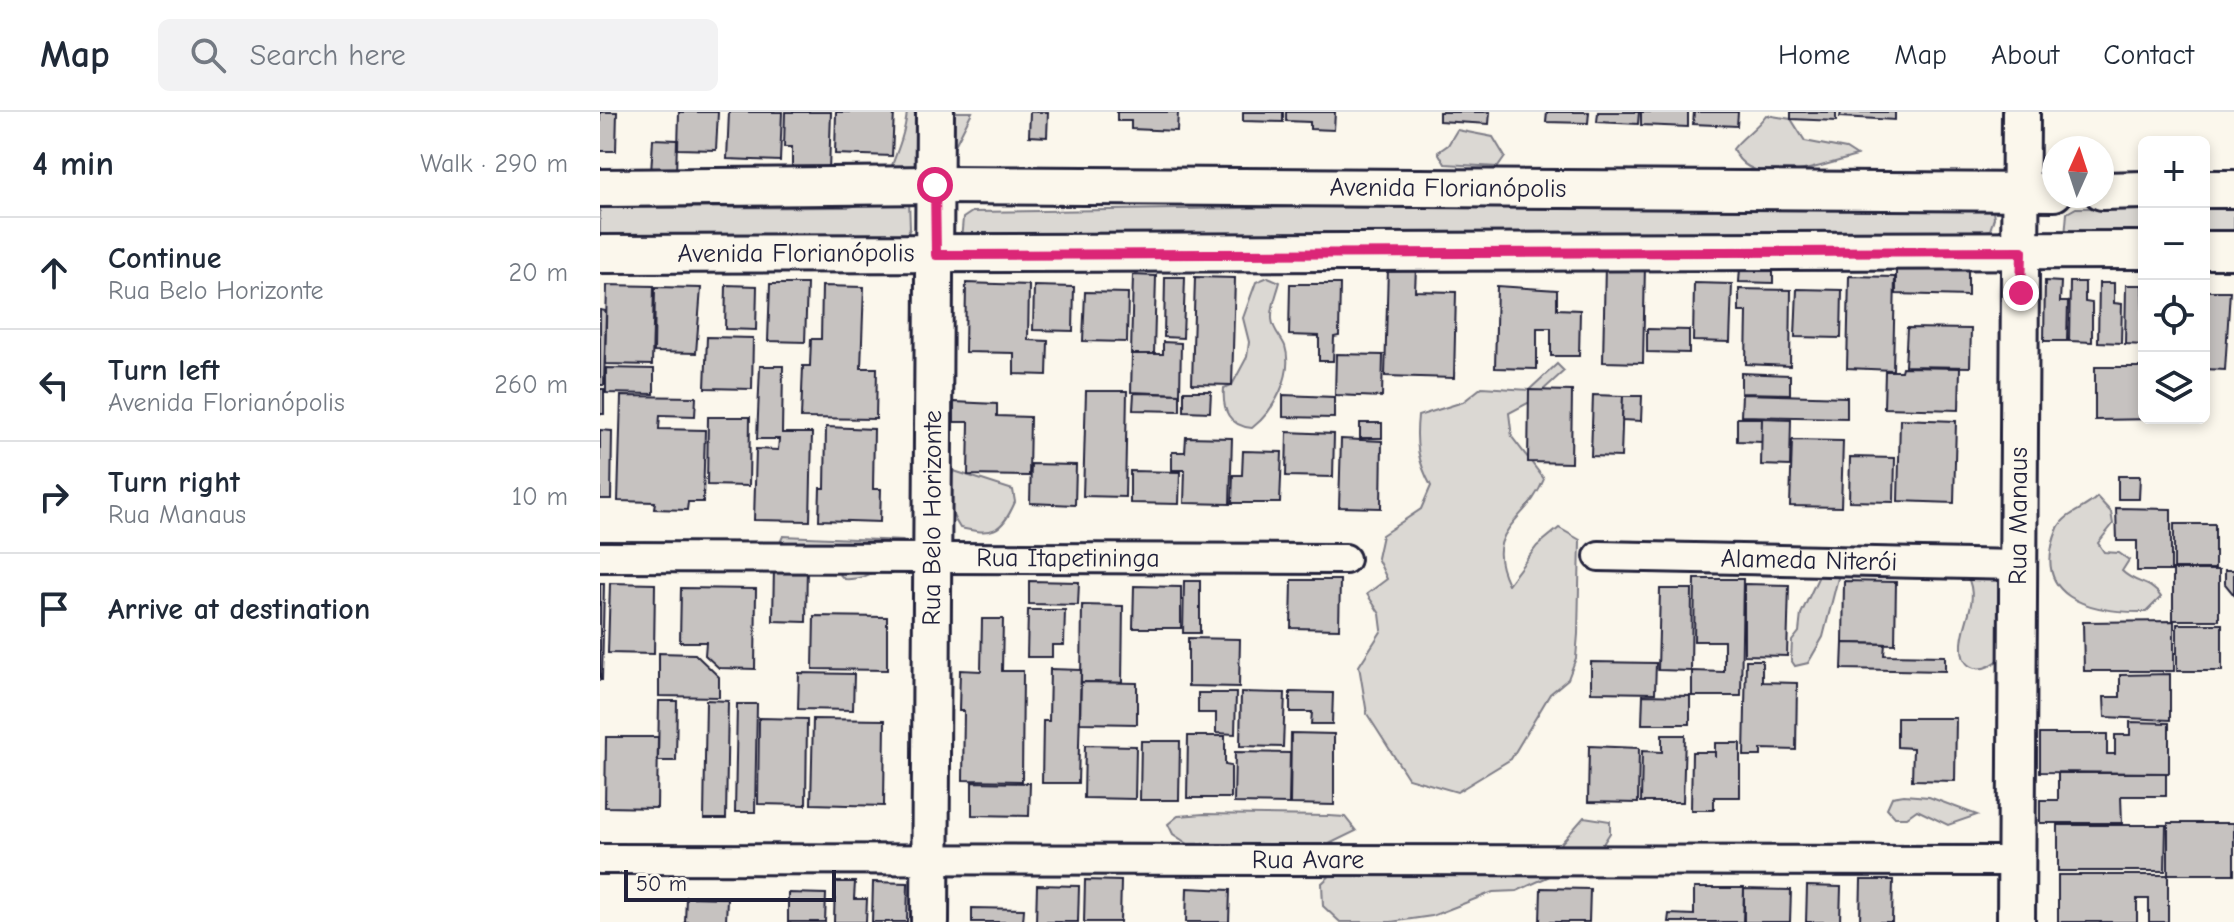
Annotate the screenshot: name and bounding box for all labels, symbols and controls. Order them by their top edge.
search box [158,19,718,91]
text: Map [40,33,110,77]
icon: search [186,33,230,77]
text: Search here [250,38,406,73]
text: Home [1778,39,1850,71]
text: Map [1894,39,1947,71]
text: About [1991,39,2059,71]
text: Contact [2103,39,2194,71]
north arrow [2042,136,2114,208]
map controls [2138,136,2210,424]
button: + [2138,136,2210,208]
text: 4 min [32,144,114,184]
text: Walk · 290 m [420,149,568,179]
route start [917,167,953,203]
street label: Avenida Florianópolis [1329,172,1567,204]
button: − [2138,208,2210,280]
street label: Avenida Florianópolis [677,238,915,269]
text: Continue [108,241,222,276]
icon: ahead [32,251,76,295]
text: 20 m [508,258,568,288]
route end [2003,275,2039,311]
text: Rua Belo Horizonte [108,276,323,306]
button: locate [2138,280,2210,352]
button: layers [2138,352,2210,424]
text: Turn left [108,353,220,388]
icon: left [32,363,76,407]
text: 260 m [494,370,568,400]
text: Avenida Florianópolis [108,388,345,418]
street label: Rua Belo Horizonte [917,410,948,626]
street label: Rua Manaus [2003,447,2034,585]
text: Turn right [108,465,240,500]
icon: right [32,475,76,519]
text: 10 m [512,482,568,512]
text: Rua Manaus [108,500,246,530]
street label: Rua Itapetininga [976,543,1160,574]
street label: Alameda Niterói [1720,544,1898,577]
icon: arrive [32,587,76,631]
text: Arrive at destination [108,592,370,627]
street label: Rua Avare [1252,845,1364,875]
scale bar [624,866,836,902]
text: 50 m [636,871,687,897]

